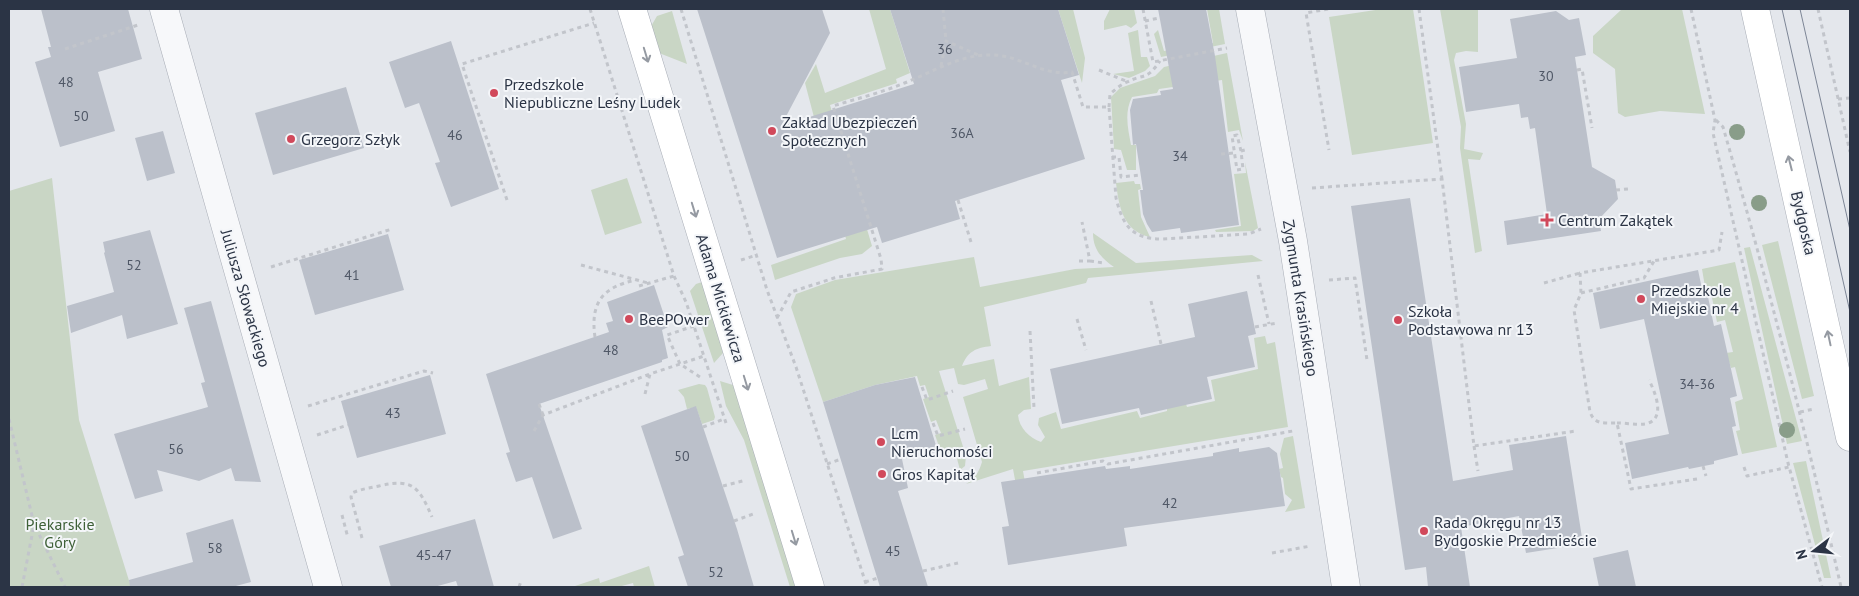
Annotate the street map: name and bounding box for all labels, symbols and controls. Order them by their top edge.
house number: 36 [937,40,953,58]
one-way arrow [642,47,652,63]
house number: 30 [1538,67,1554,85]
house number: 48 [58,73,74,91]
place label: Przedszkole Niepubliczne Leśny Ludek [504,74,681,112]
marker: Przedszkole Niepubliczne Leśny Ludek [488,87,500,99]
house number: 50 [73,107,89,125]
place label: Zakład Ubezpieczeń Społecznych [782,112,917,150]
house number: 36A [950,124,975,142]
marker: Zakład Ubezpieczeń Społecznych [766,125,778,137]
house number: 46 [447,126,463,144]
place label: Grzegorz Szłyk [301,129,400,149]
marker: Grzegorz Szłyk [285,133,297,145]
house number: 34 [1172,147,1188,165]
one-way arrow [1785,155,1794,171]
street label: Bydgoska [1787,189,1821,257]
one-way arrow [690,202,700,218]
place label: Centrum Zakątek [1558,210,1673,230]
marker: Centrum Zakątek [1540,213,1554,227]
street label: Zygmunta Krasińskiego [1279,218,1323,378]
street label: Juliusza Słowackiego [216,226,275,369]
street label: Adama Mickiewicza [692,231,750,365]
house number: 52 [126,256,142,274]
house number: 41 [344,266,360,284]
place label: Przedszkole Miejskie nr 4 [1651,280,1739,318]
marker: Przedszkole Miejskie nr 4 [1635,293,1647,305]
place label: Szkoła Podstawowa nr 13 [1408,301,1534,339]
place label: BeePOwer [639,309,710,329]
marker: BeePOwer [623,313,635,325]
marker: Szkoła Podstawowa nr 13 [1392,314,1404,326]
one-way arrow [1824,331,1833,347]
house number: 48 [603,341,619,359]
one-way arrow [742,375,751,390]
house number: 34-36 [1679,375,1715,393]
house number: 43 [385,404,401,422]
place label: Lcm Nieruchomości [891,423,993,461]
marker: Lcm Nieruchomości [875,436,887,448]
house number: 56 [168,440,184,458]
house number: 50 [674,447,690,465]
place label: Gros Kapitał [892,464,975,484]
marker: Gros Kapitał [876,468,888,480]
house number: 42 [1162,494,1178,512]
place label: Rada Okręgu nr 13 Bydgoskie Przedmieście [1434,512,1597,550]
park label: Piekarskie Góry [25,514,95,552]
marker: Rada Okręgu nr 13 Bydgoskie Przedmieście [1418,525,1430,537]
north arrow [1789,526,1839,576]
one-way arrow [790,530,800,546]
house number: 58 [207,539,223,557]
house number: 45 [885,542,901,560]
house number: 45-47 [416,546,452,564]
text: N [1792,548,1811,561]
house number: 52 [708,563,724,581]

